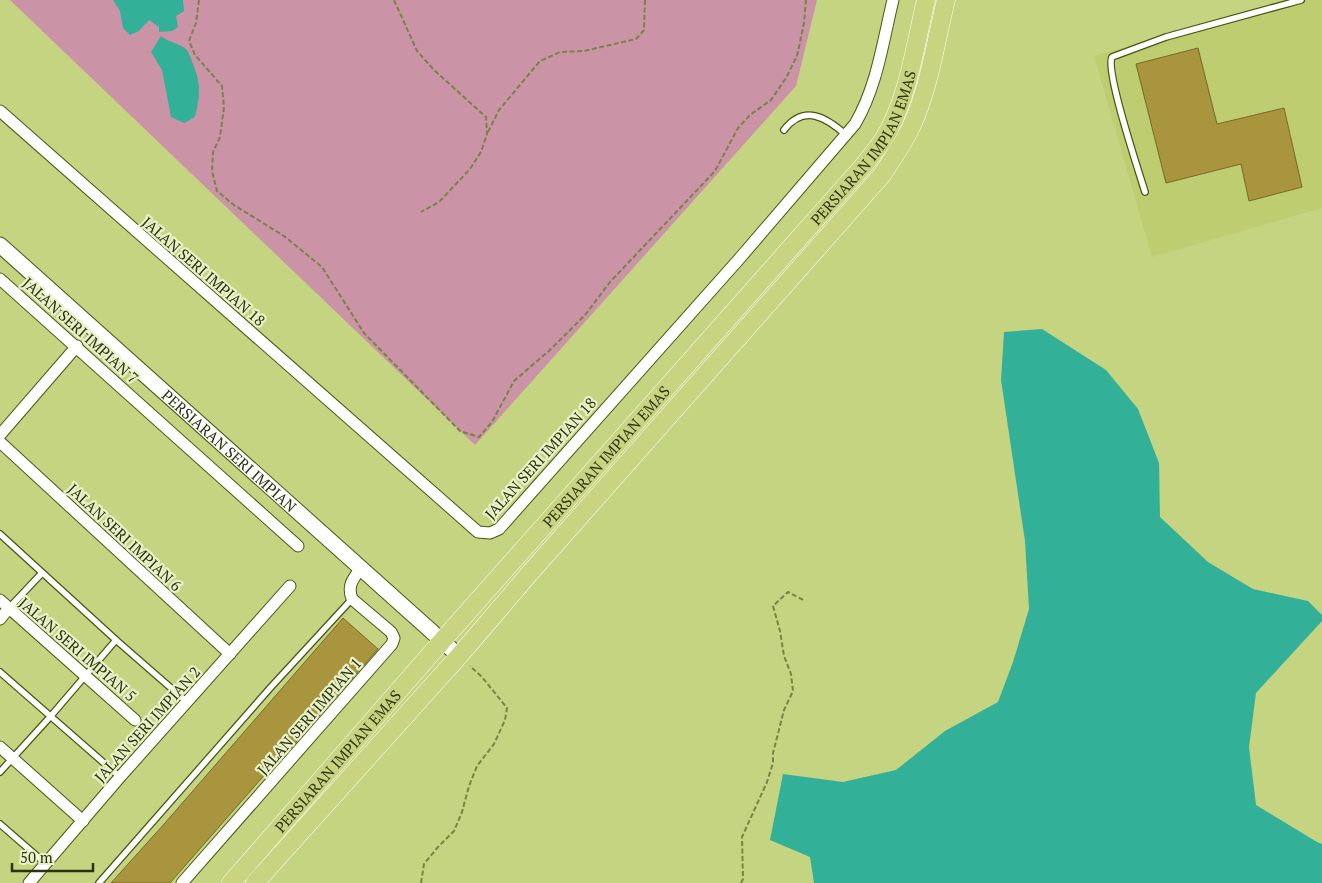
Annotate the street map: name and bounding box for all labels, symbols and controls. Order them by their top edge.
street label: PERSIARAN IMPIAN EMAS [806,68,920,229]
street label: JALAN SERI IMPIAN 18 [138,212,270,330]
street label: JALAN SERI IMPIAN 7 [19,273,143,387]
street label: PERSIARAN IMPIAN EMAS [538,381,674,531]
street label: PERSIARAN SERI IMPIAN [158,385,301,516]
street label: JALAN SERI IMPIAN 18 [480,393,600,523]
street label: JALAN SERI IMPIAN 6 [64,479,186,595]
street label: JALAN SERI IMPIAN 5 [15,593,141,705]
street label: JALAN SERI IMPIAN 1 [253,653,365,779]
street label: JALAN SERI IMPIAN 2 [90,662,204,786]
street label: PERSIARAN IMPIAN EMAS [270,685,405,836]
scale bar [12,840,94,872]
text: 50 m [20,847,53,867]

